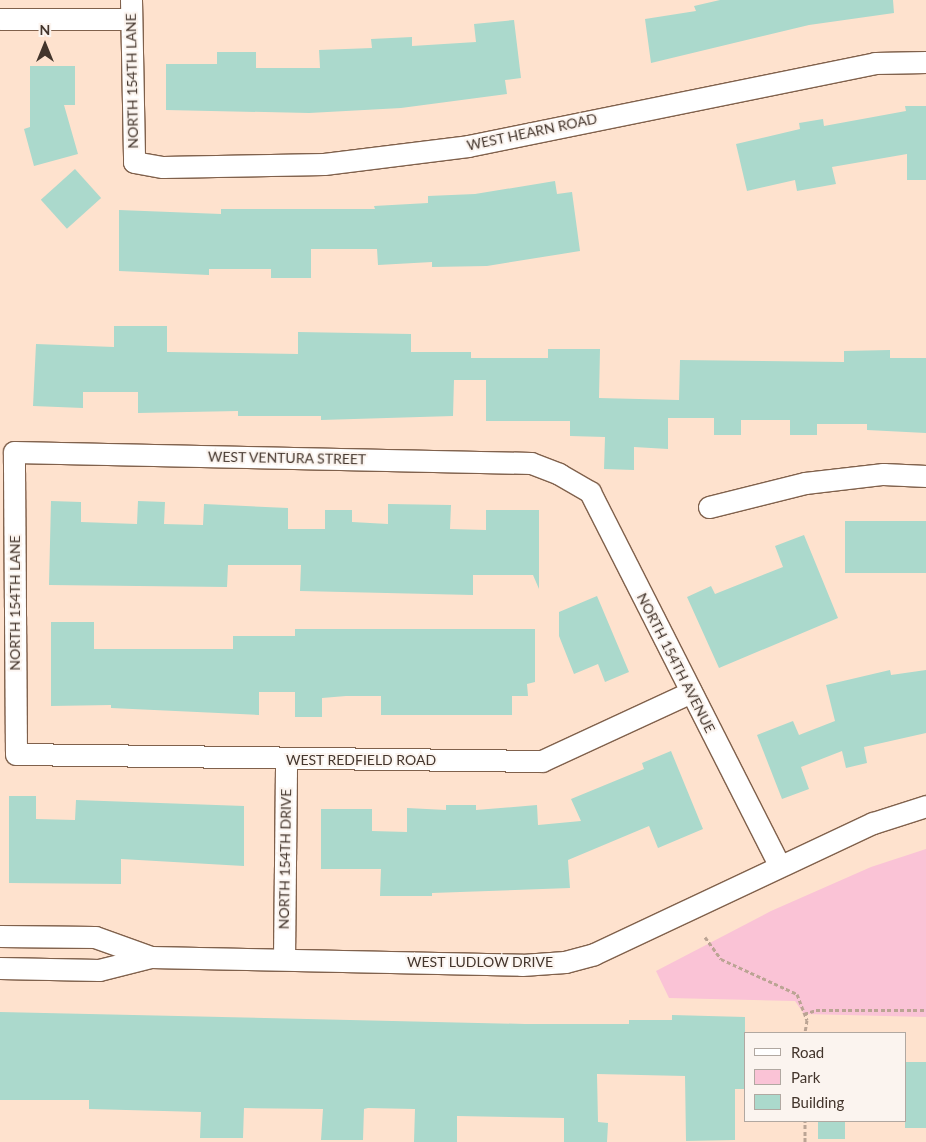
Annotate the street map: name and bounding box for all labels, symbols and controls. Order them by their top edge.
street label: NORTH 154TH LANE [122,13,142,149]
north arrow [20,20,70,70]
text: N [40,21,50,38]
street label: WEST HEARN ROAD [465,110,599,154]
street label: WEST VENTURA STREET [207,448,367,468]
street label: NORTH 154TH LANE [7,535,23,671]
street label: NORTH 154TH AVENUE [633,590,719,736]
street label: WEST REDFIELD ROAD [286,752,436,768]
street label: NORTH 154TH DRIVE [275,789,295,929]
street label: WEST LUDLOW DRIVE [407,954,553,970]
legend [744,1032,906,1122]
text: Road [791,1043,824,1061]
text: Park [791,1068,820,1086]
text: Building [791,1093,844,1111]

